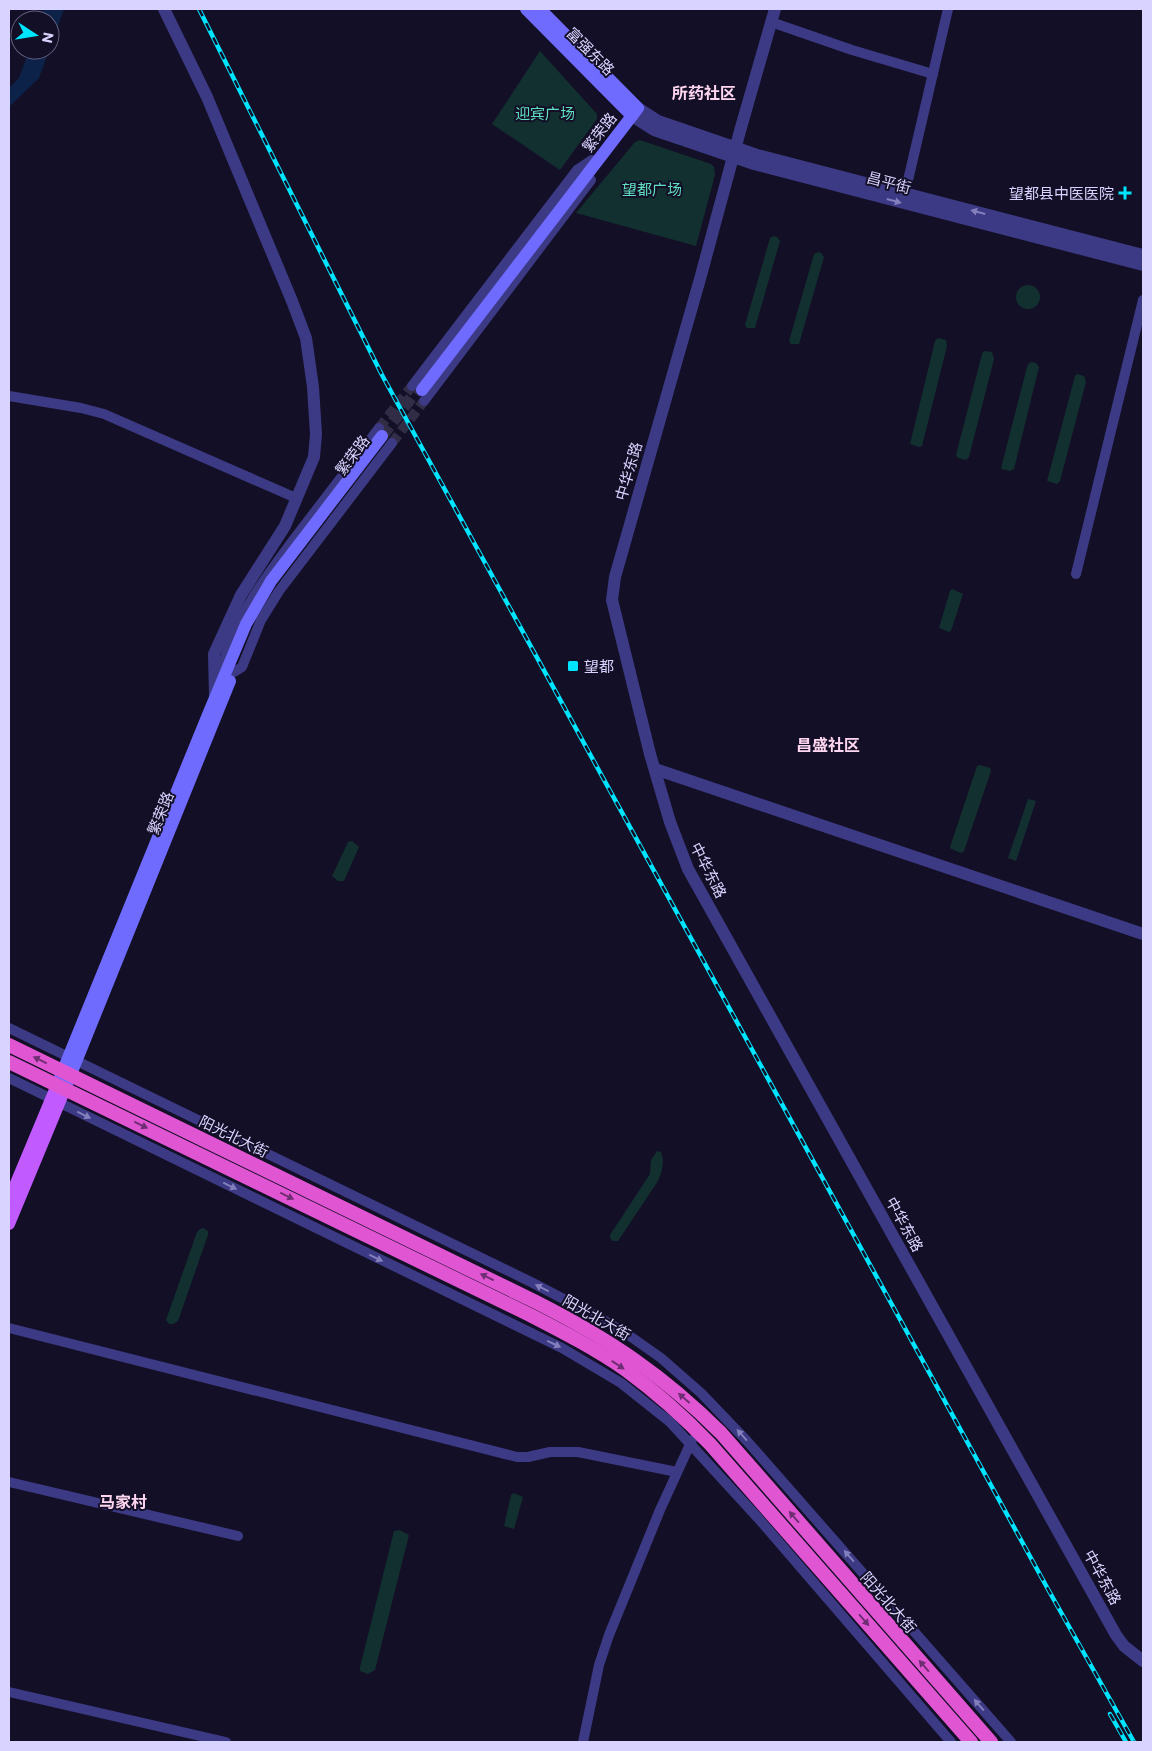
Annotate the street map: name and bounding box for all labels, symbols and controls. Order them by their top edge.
north arrow [10,10,60,60]
street label: 富强东路 [563,23,619,79]
text: N [39,31,58,45]
district label: 所药社区 [672,83,736,102]
park label: 迎宾广场 [515,104,575,122]
street label: 繁荣路 [578,109,620,155]
street label: 昌平街 [865,167,913,197]
park label: 望都广场 [622,180,682,198]
place label: 望都县中医医院 [1009,184,1114,202]
marker: 望都县中医医院 [1118,186,1132,200]
one-way arrow [887,197,902,205]
one-way arrow [970,208,985,216]
street label: 繁荣路 [331,432,373,478]
street label: 中华东路 [611,440,645,502]
place label: 望都 [584,657,614,675]
marker: 望都 [566,659,580,673]
district label: 昌盛社区 [796,735,860,754]
street label: 繁荣路 [143,789,177,837]
street label: 中华东路 [687,839,731,901]
one-way arrow [33,1056,47,1064]
one-way arrow [77,1111,91,1119]
street label: 阳光北大街 [196,1111,272,1161]
one-way arrow [133,1121,148,1129]
one-way arrow [223,1183,237,1191]
one-way arrow [280,1193,294,1201]
street label: 中华东路 [883,1193,927,1255]
one-way arrow [369,1254,383,1262]
one-way arrow [479,1273,494,1282]
one-way arrow [535,1283,549,1291]
street label: 阳光北大街 [560,1290,634,1344]
one-way arrow [547,1340,561,1348]
one-way arrow [612,1361,625,1370]
one-way arrow [678,1393,690,1404]
one-way arrow [736,1429,748,1441]
district label: 马家村 [99,1492,147,1511]
one-way arrow [789,1511,800,1524]
street label: 中华东路 [1081,1546,1125,1608]
one-way arrow [844,1550,855,1563]
street label: 阳光北大街 [858,1568,920,1636]
one-way arrow [858,1614,870,1626]
one-way arrow [918,1661,930,1673]
one-way arrow [973,1700,985,1712]

